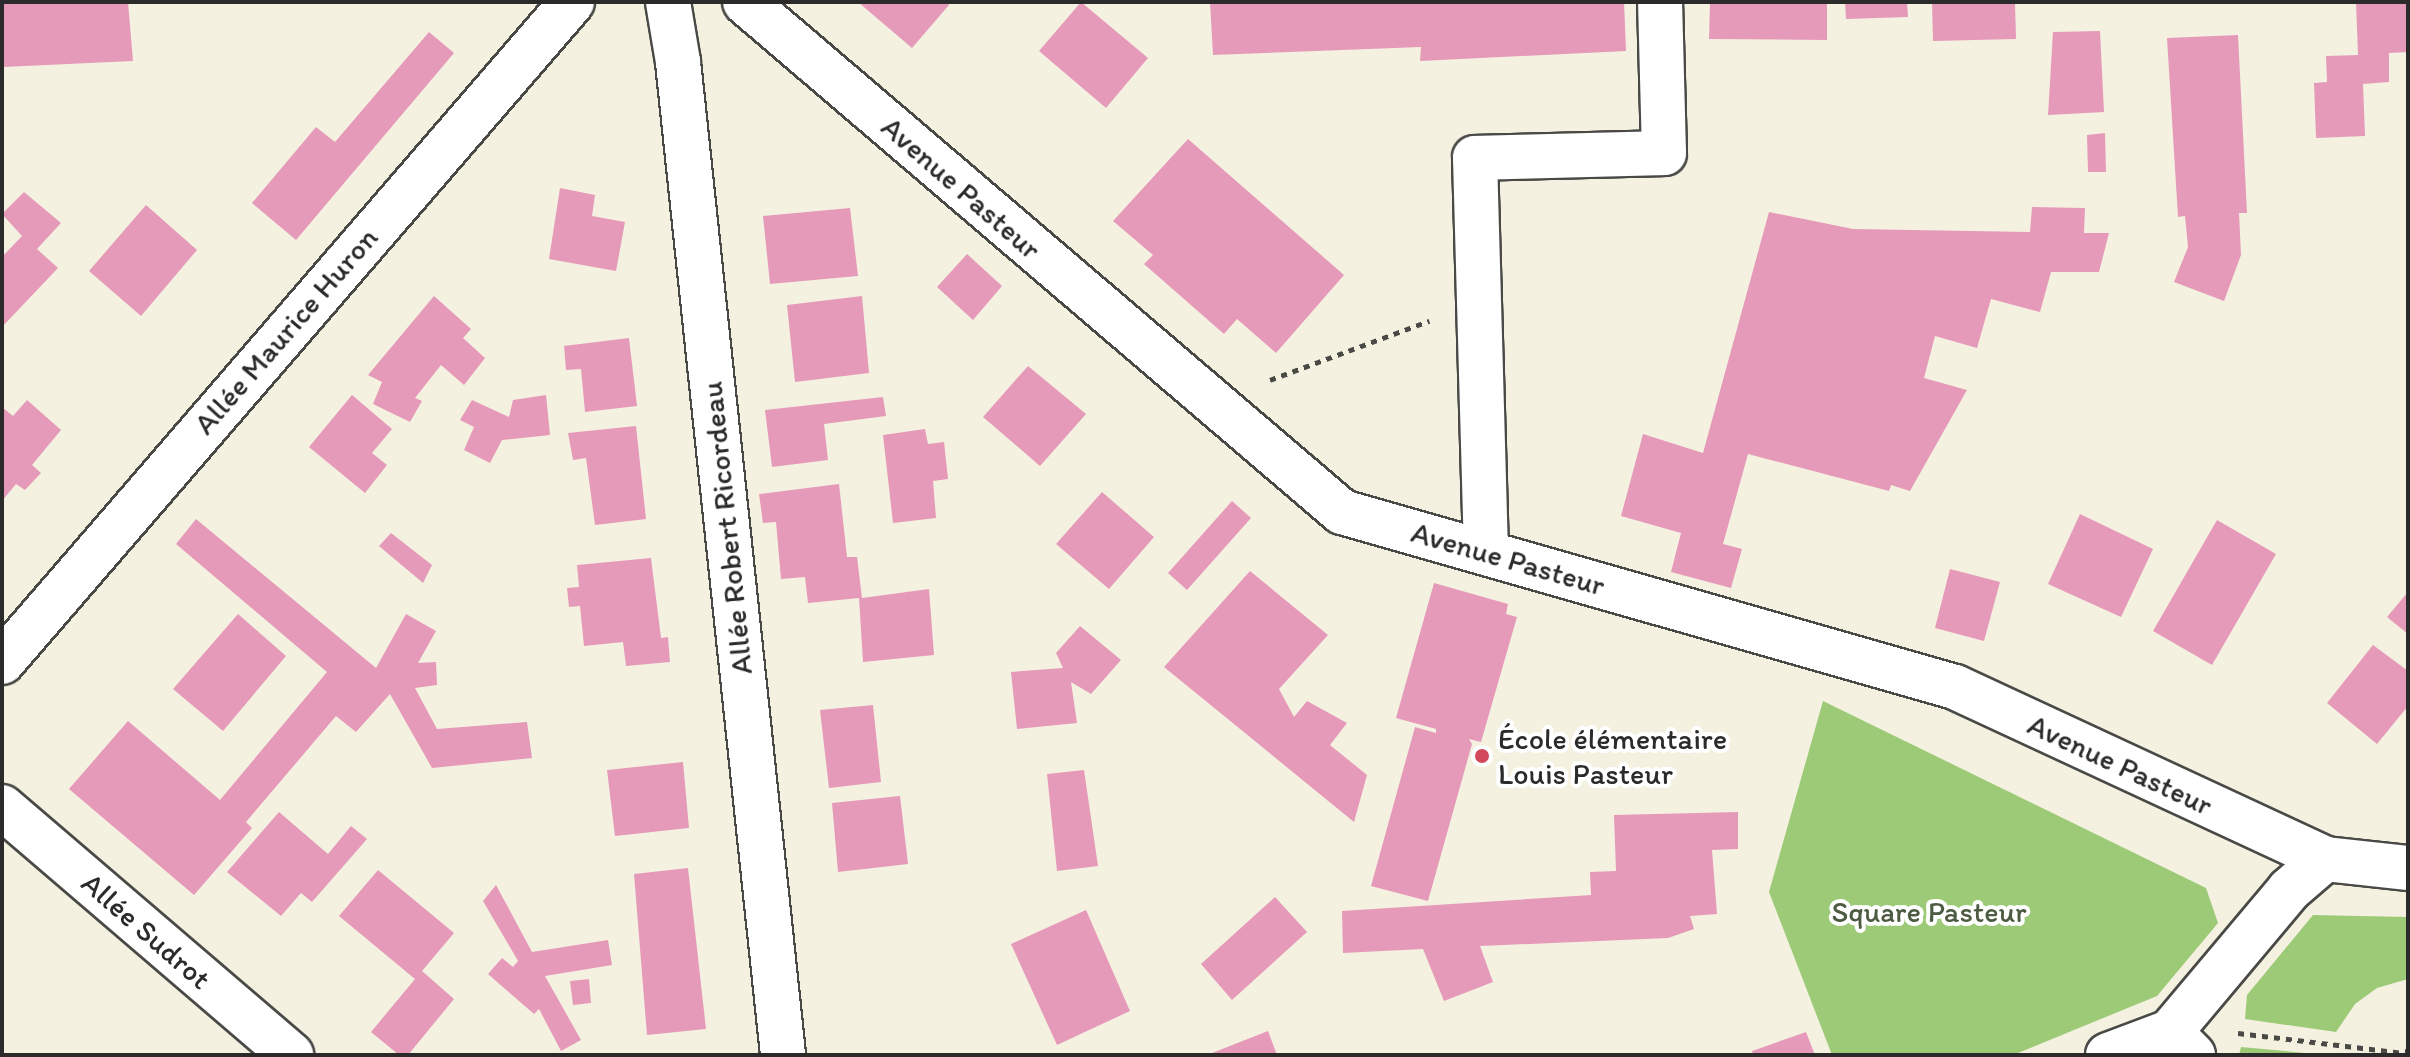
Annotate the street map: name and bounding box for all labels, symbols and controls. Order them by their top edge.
street label: Avenue Pasteur [874,109,1048,267]
street label: Allée Maurice Huron [187,220,385,442]
street label: Allée Robert Ricordeau [694,380,760,676]
street label: Avenue Pasteur [1407,514,1609,604]
street label: Avenue Pasteur [2022,706,2218,824]
place label: École élémentaire Louis Pasteur [1498,721,1725,792]
marker: École élémentaire Louis Pasteur [1473,747,1491,765]
street label: Allée Sudrot [74,865,218,997]
park label: Square Pasteur [1831,894,2027,930]

